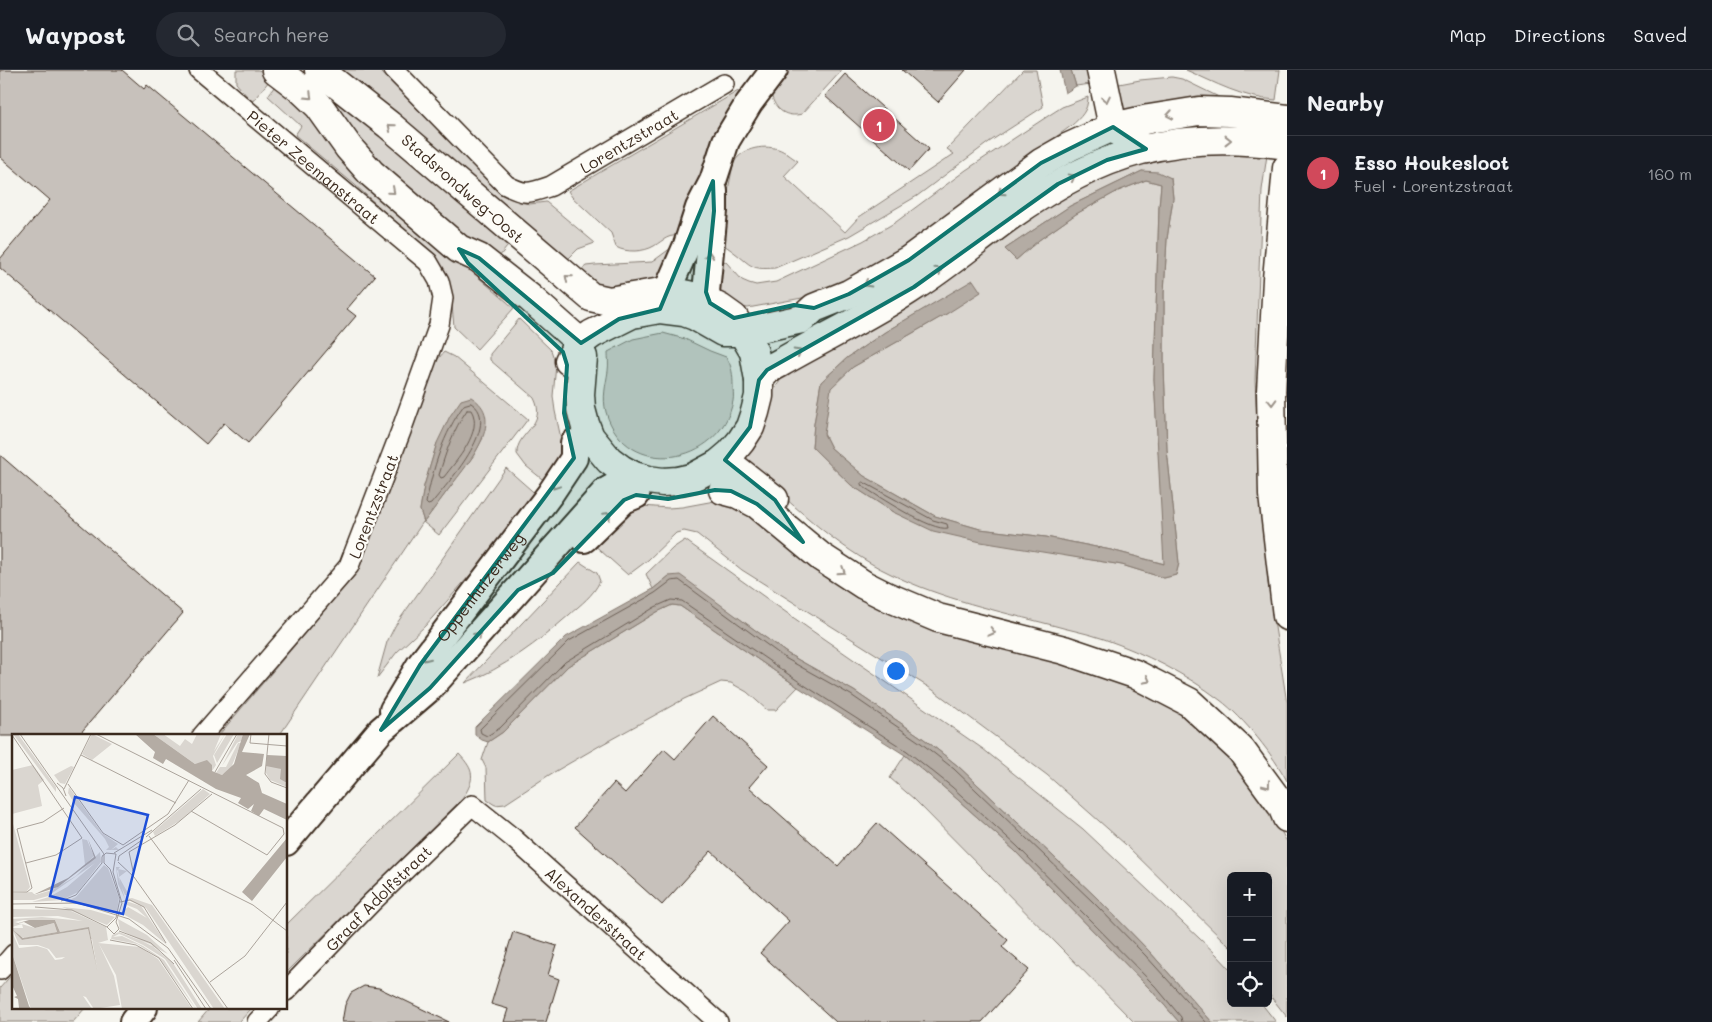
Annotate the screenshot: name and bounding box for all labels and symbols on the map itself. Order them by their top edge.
one-way arrow [303,91,312,100]
one-way arrow [1101,94,1111,103]
street label: Lorentzstraat [576,103,682,177]
street label: Pieter Zeemanstraat [243,105,385,228]
pin: 1 [863,106,895,144]
one-way arrow [1166,109,1175,119]
one-way arrow [388,124,397,133]
street label: Stadsrondweg-Oost [397,129,529,247]
one-way arrow [1224,135,1232,145]
one-way arrow [1066,173,1075,183]
one-way arrow [386,186,395,195]
one-way arrow [997,186,1007,195]
one-way arrow [703,251,714,259]
one-way arrow [933,267,942,276]
one-way arrow [565,275,574,284]
one-way arrow [864,277,873,287]
one-way arrow [793,348,802,358]
one-way arrow [1266,398,1277,406]
street label: Lorentzstraat [343,451,403,561]
one-way arrow [552,480,561,490]
one-way arrow [602,512,611,521]
street label: Oppenhuizerweg [431,528,528,646]
one-way arrow [837,565,846,575]
one-way arrow [987,626,996,637]
one-way arrow [472,631,481,640]
one-way arrow [423,652,432,662]
your location [883,658,909,684]
one-way arrow [1141,674,1150,684]
inset map [12,734,288,1010]
one-way arrow [1261,779,1270,789]
street label: Graaf Adolfstraat [320,840,435,955]
street label: Alexanderstraat [541,862,652,964]

